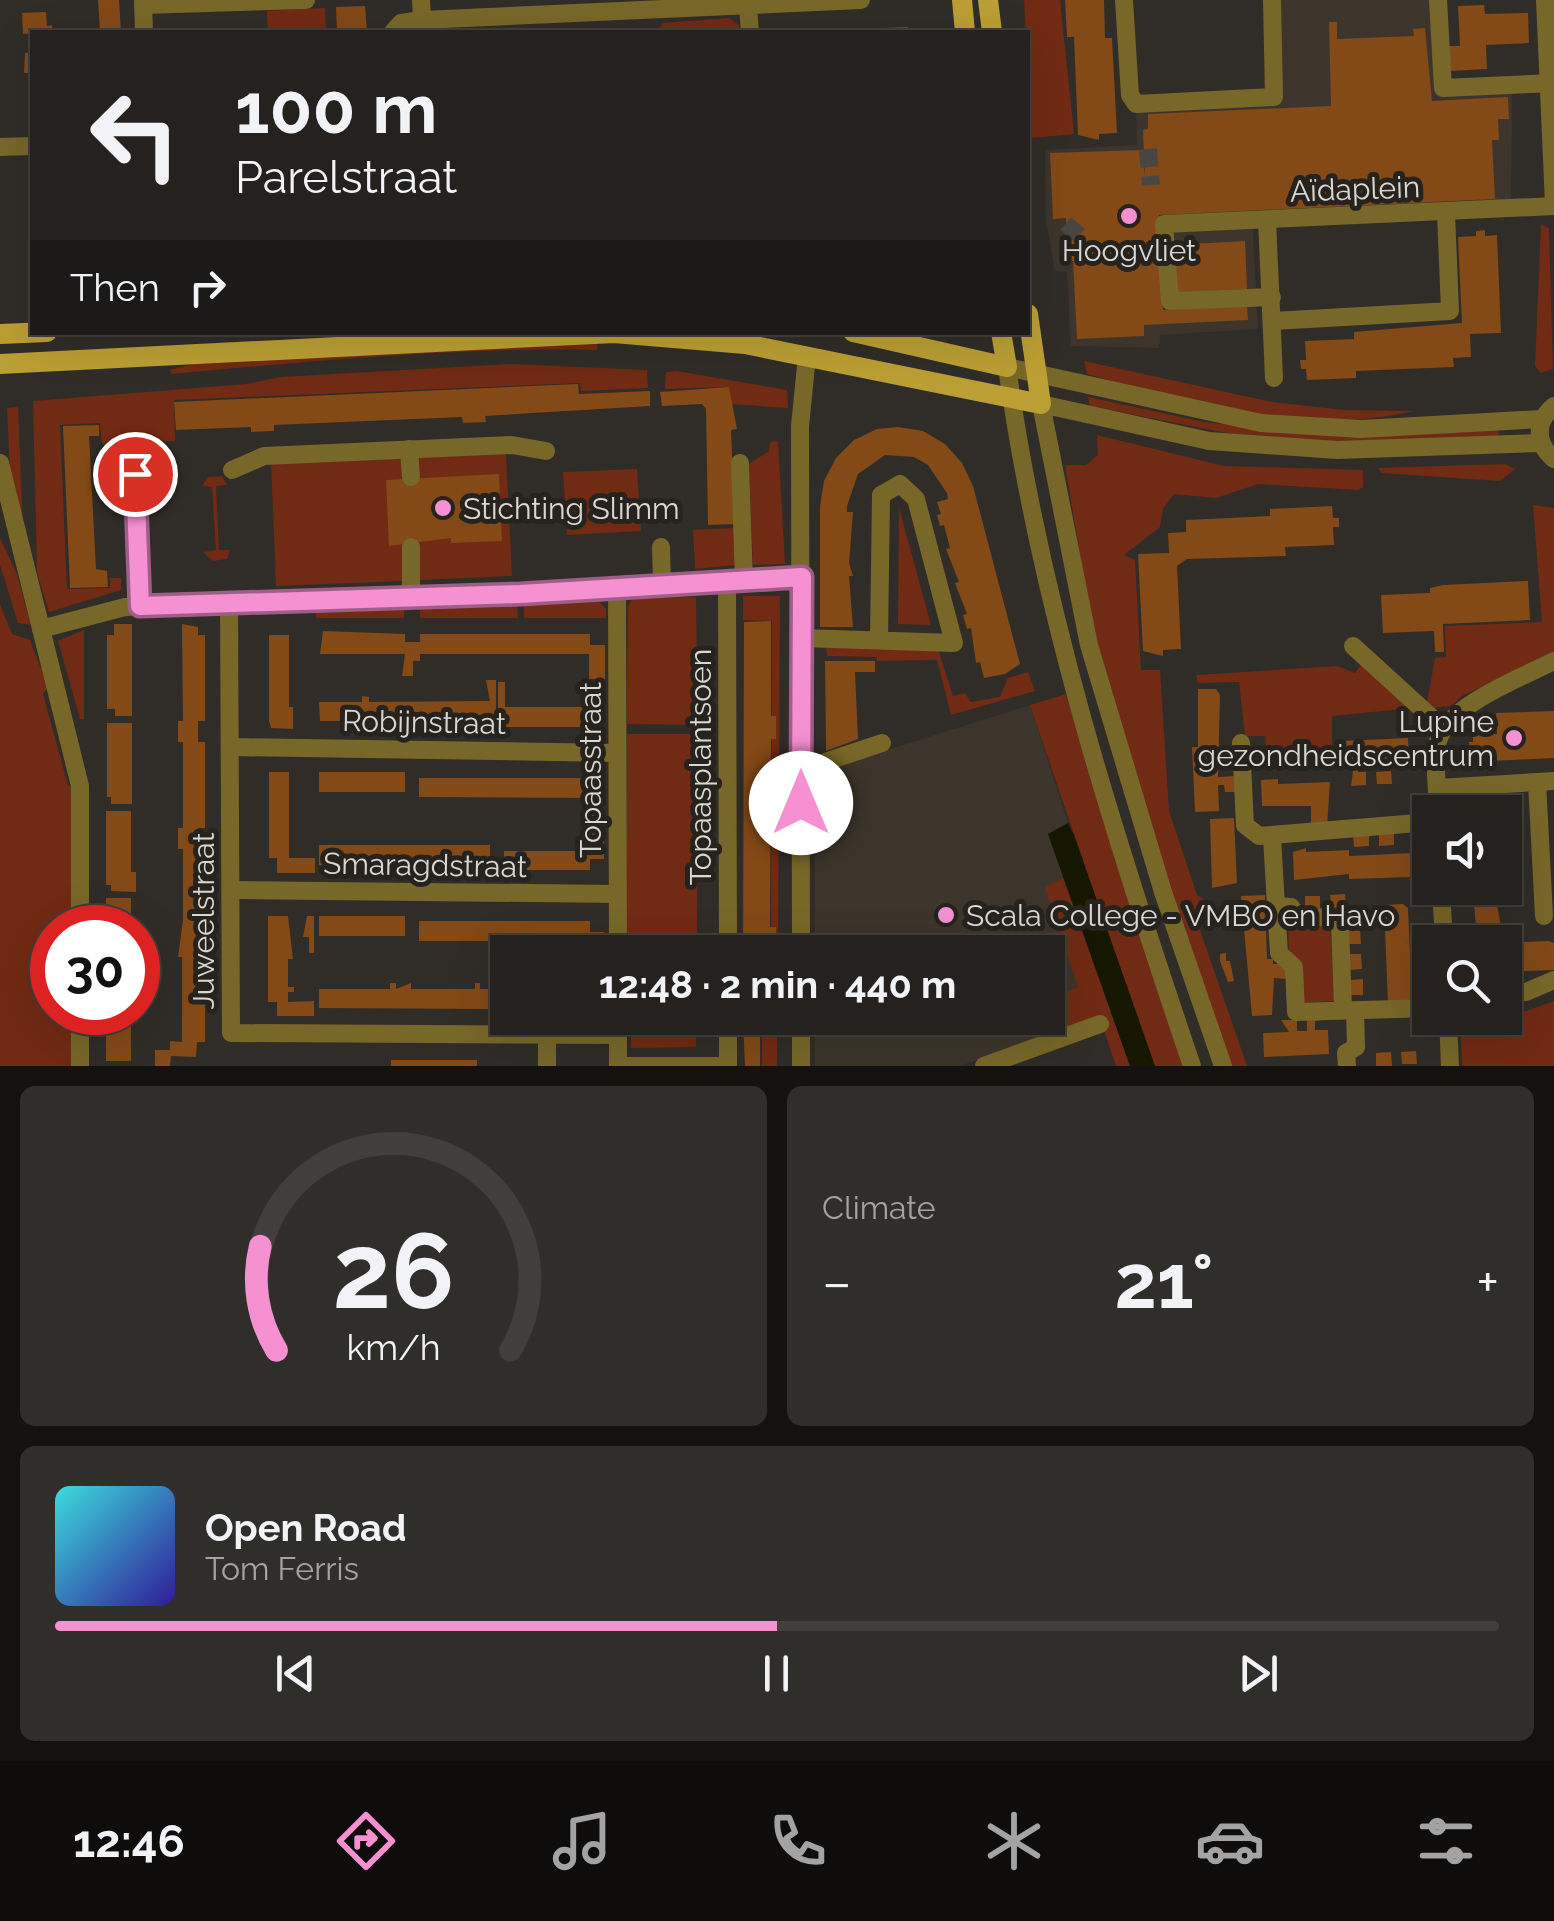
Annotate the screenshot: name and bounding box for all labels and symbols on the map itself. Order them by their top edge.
street label: Aïdaplein [1289,169,1421,209]
marker: Hoogvliet [1118,205,1140,227]
place label: Hoogvliet [1062,233,1196,268]
pin [93,432,178,517]
place label: Stichting Slimm [463,491,680,526]
marker: Stichting Slimm [432,497,454,519]
street label: Topaasplantsoen [683,649,718,885]
street label: Topaasstraat [573,682,608,858]
street label: Robijnstraat [342,703,506,741]
place label: Lupine gezondheidscentrum [1198,704,1494,773]
marker: Lupine gezondheidscentrum [1503,727,1525,749]
position arrow [749,751,853,855]
street label: Juweelstraat [186,833,221,1009]
street label: Smaragdstraat [323,846,527,884]
place label: Scala College - VMBO en Havo [966,898,1395,933]
marker: Scala College - VMBO en Havo [935,904,957,926]
speed limit sign: 30 [30,905,160,1035]

